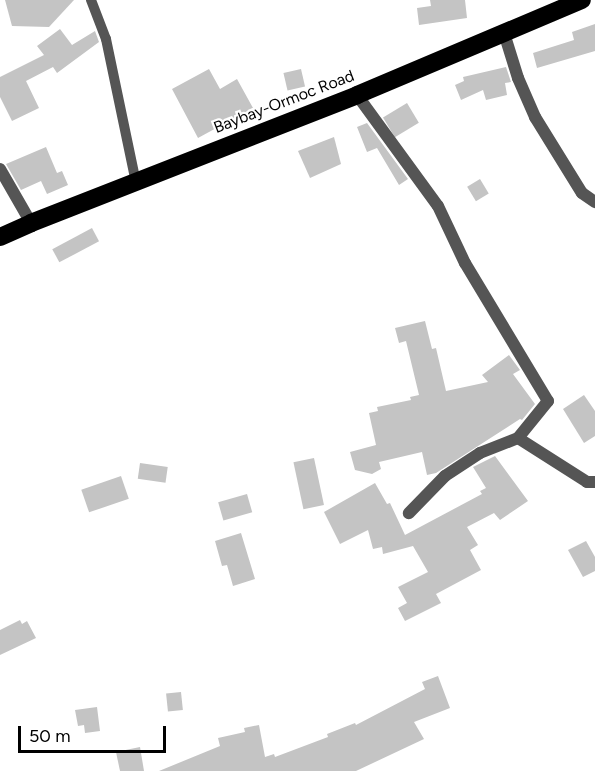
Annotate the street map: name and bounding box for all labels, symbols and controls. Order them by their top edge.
street label: Baybay-Ormoc Road [211,66,357,138]
scale bar [21,714,170,752]
text: 50 m [29,725,71,747]

